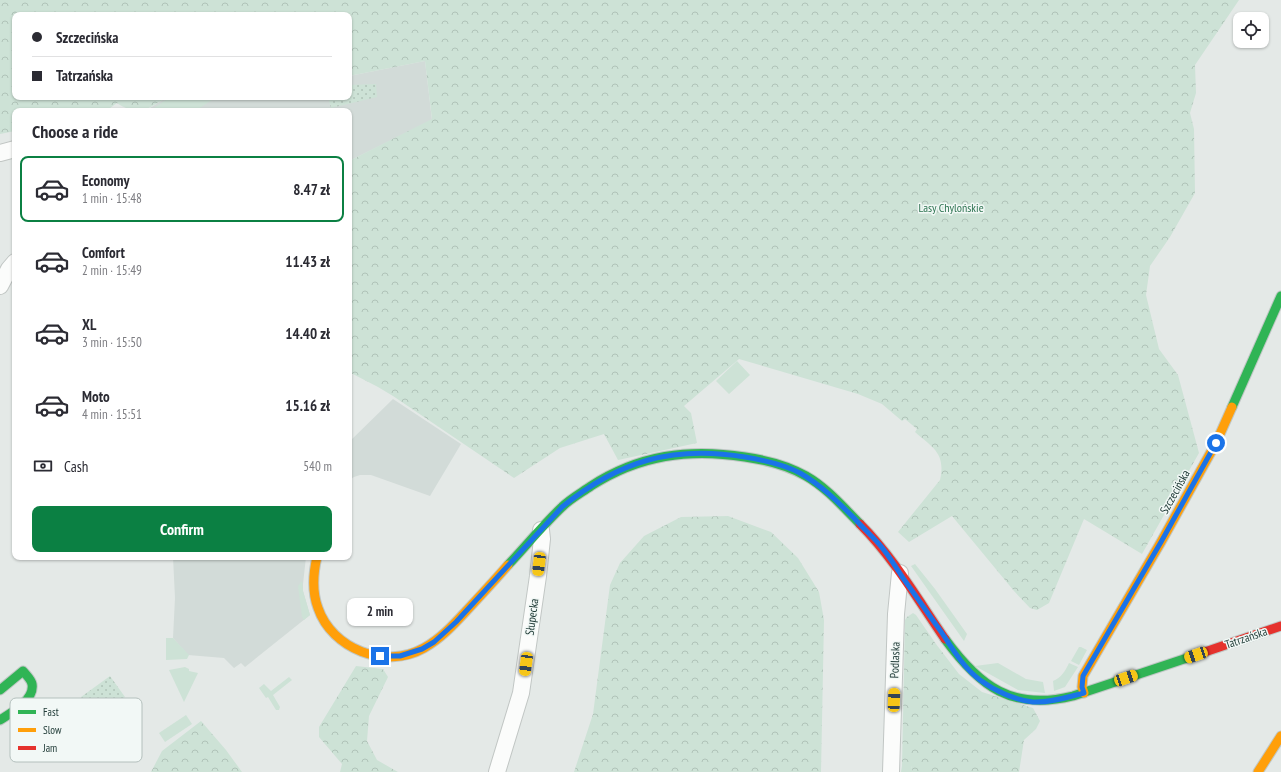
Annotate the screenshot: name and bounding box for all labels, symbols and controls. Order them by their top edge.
map controls [1233,12,1269,48]
button: locate [1233,12,1269,48]
text: Szczecińska [56,28,118,47]
text: Tatrzańska [56,66,113,85]
text: Choose a ride [32,120,118,143]
icon: car [34,171,70,207]
text: Economy [82,171,130,190]
text: 8.47 zł [293,180,330,199]
text: 1 min · 15:48 [82,190,142,207]
park label: Lasy Chylońskie [918,200,984,215]
icon: car [34,243,70,279]
text: Comfort [82,243,125,262]
text: 11.43 zł [285,252,330,271]
text: 2 min · 15:49 [82,262,142,279]
icon: car [34,315,70,351]
text: XL [82,315,96,334]
text: 14.40 zł [285,324,330,343]
text: 3 min · 15:50 [82,334,142,351]
icon: car [34,387,70,423]
text: Moto [82,387,110,406]
text: 15.16 zł [285,396,330,415]
text: 4 min · 15:51 [82,406,142,423]
route start [1207,434,1225,452]
icon: cash [32,455,54,477]
text: Cash [64,457,88,476]
text: 540 m [303,458,332,475]
street label: Szczecińska [1156,467,1193,516]
button: Confirm [32,506,332,552]
car [532,551,546,577]
street label: Słupecka [522,597,542,636]
callout: 2 min [347,598,413,626]
text: 2 min [367,603,393,620]
street label: Tatrzańska [1223,623,1269,652]
street label: Podlaska [886,641,903,679]
car [1183,645,1209,665]
route end [371,647,389,665]
car [518,651,534,677]
car [1113,668,1139,688]
car [888,688,900,712]
legend [10,698,142,762]
text: Fast [43,705,59,719]
text: Slow [43,723,62,737]
text: Jam [42,741,57,755]

